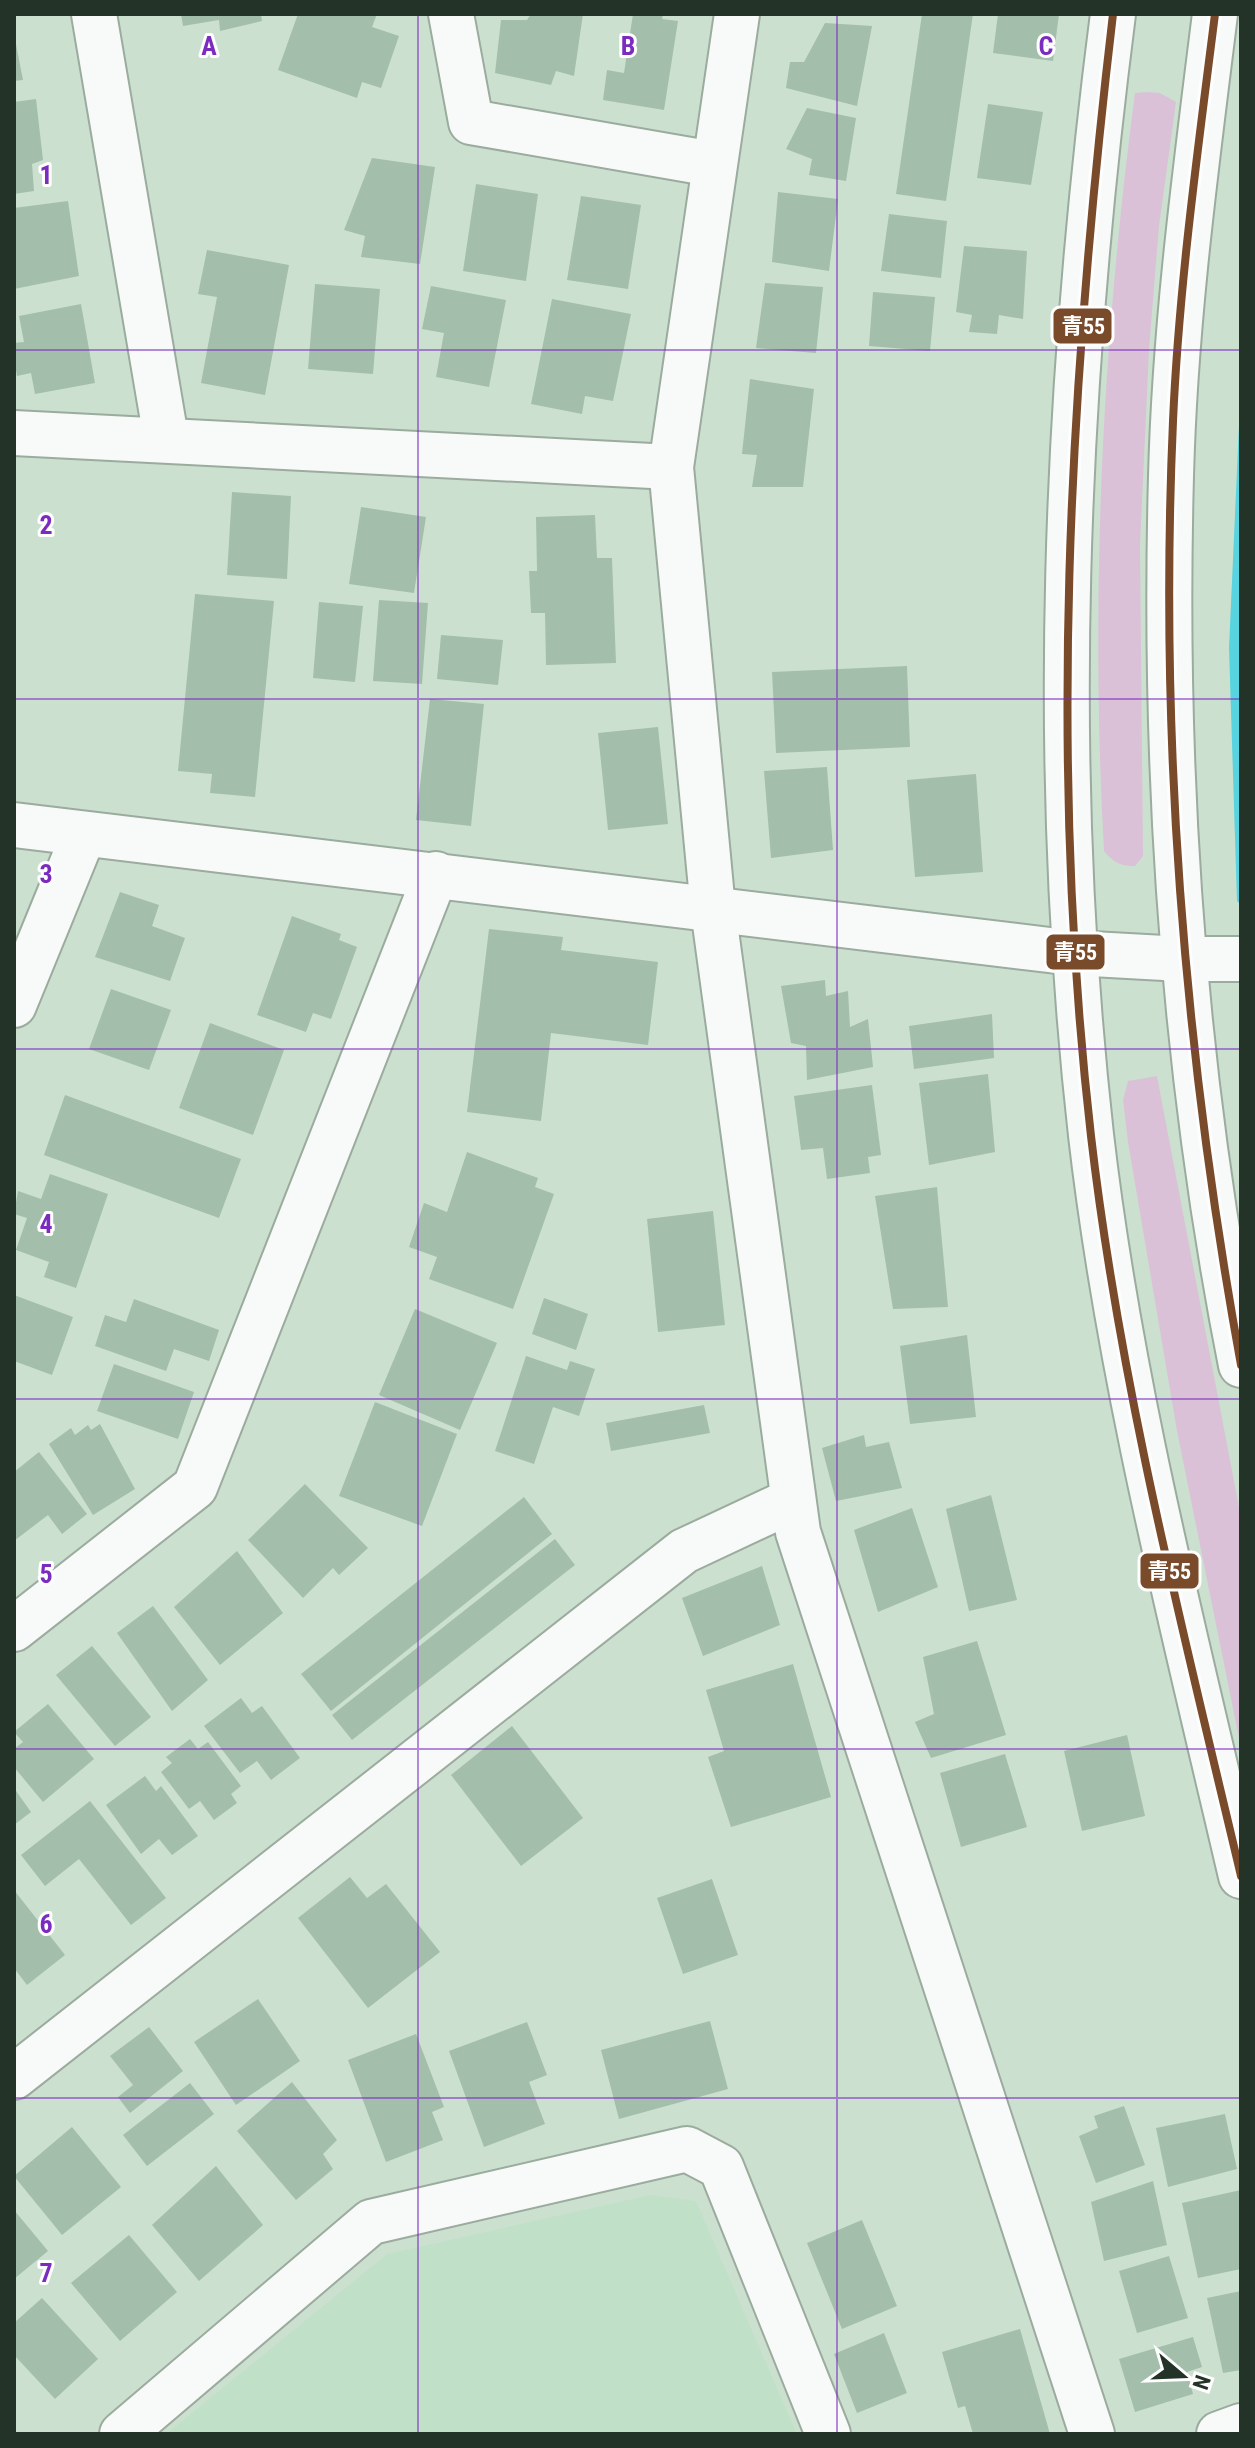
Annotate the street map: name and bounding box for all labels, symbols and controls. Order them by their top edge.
text: A [201,31,217,61]
text: B [621,31,635,61]
text: C [1039,31,1054,61]
text: 1 [39,160,53,190]
line badge: 青55 [1052,307,1113,345]
text: 青55 [1061,314,1105,339]
text: 2 [39,510,53,540]
text: 3 [39,859,53,889]
line badge: 青55 [1045,933,1106,971]
text: 青55 [1053,940,1097,965]
text: 4 [39,1209,53,1239]
line badge: 青55 [1139,1552,1200,1590]
text: 5 [39,1559,53,1589]
text: 青55 [1147,1559,1191,1584]
text: 6 [39,1909,53,1939]
text: 7 [39,2258,53,2288]
north arrow [1143,2336,1223,2416]
text: N [1187,2372,1215,2393]

